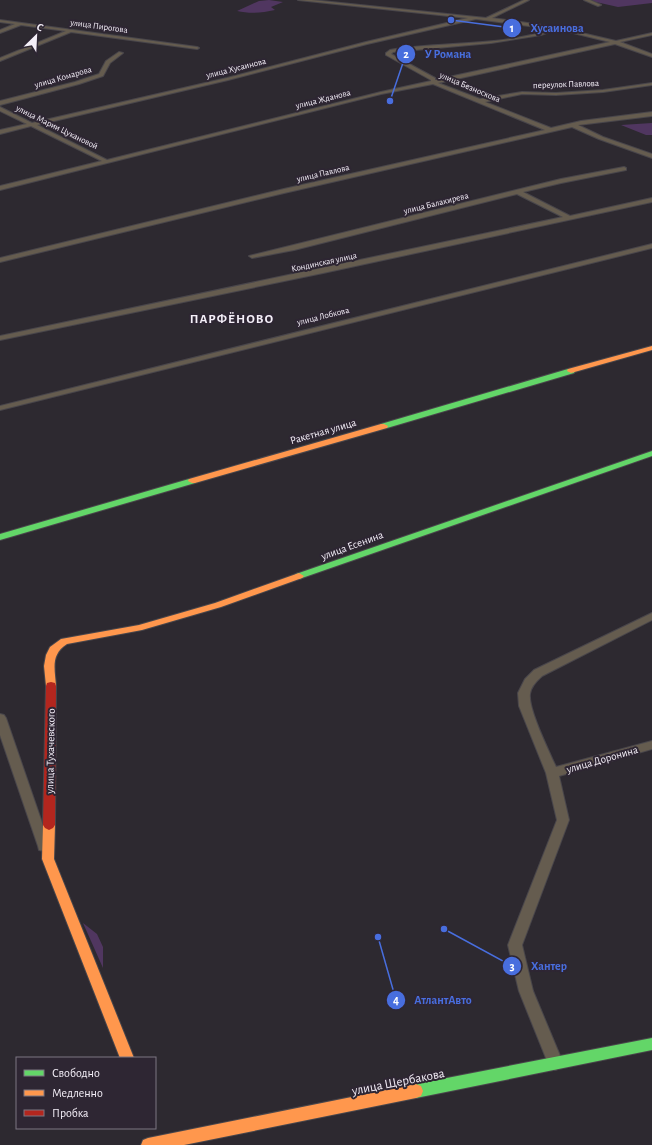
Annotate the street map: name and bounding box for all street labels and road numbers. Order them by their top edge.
street label: улица Пирогова [69,18,128,35]
street label: улица Хусаинова [204,57,267,81]
street label: улица Комарова [33,65,93,90]
street label: улица Безноскова [437,70,501,104]
street label: переулок Павлова [533,79,599,90]
street label: улица Жданова [294,88,352,111]
street label: улица Марии Цукановой [14,103,99,151]
street label: улица Павлова [295,163,350,184]
street label: улица Балакирева [402,191,469,216]
street label: Кондинская улица [291,251,358,274]
street label: улица Лобкова [295,306,350,328]
street label: Ракетная улица [289,417,358,446]
street label: улица Есенина [319,529,385,562]
street label: улица Тухачевского [44,708,57,795]
street label: улица Доронина [564,744,639,775]
street label: улица Щербакова [350,1067,446,1098]

